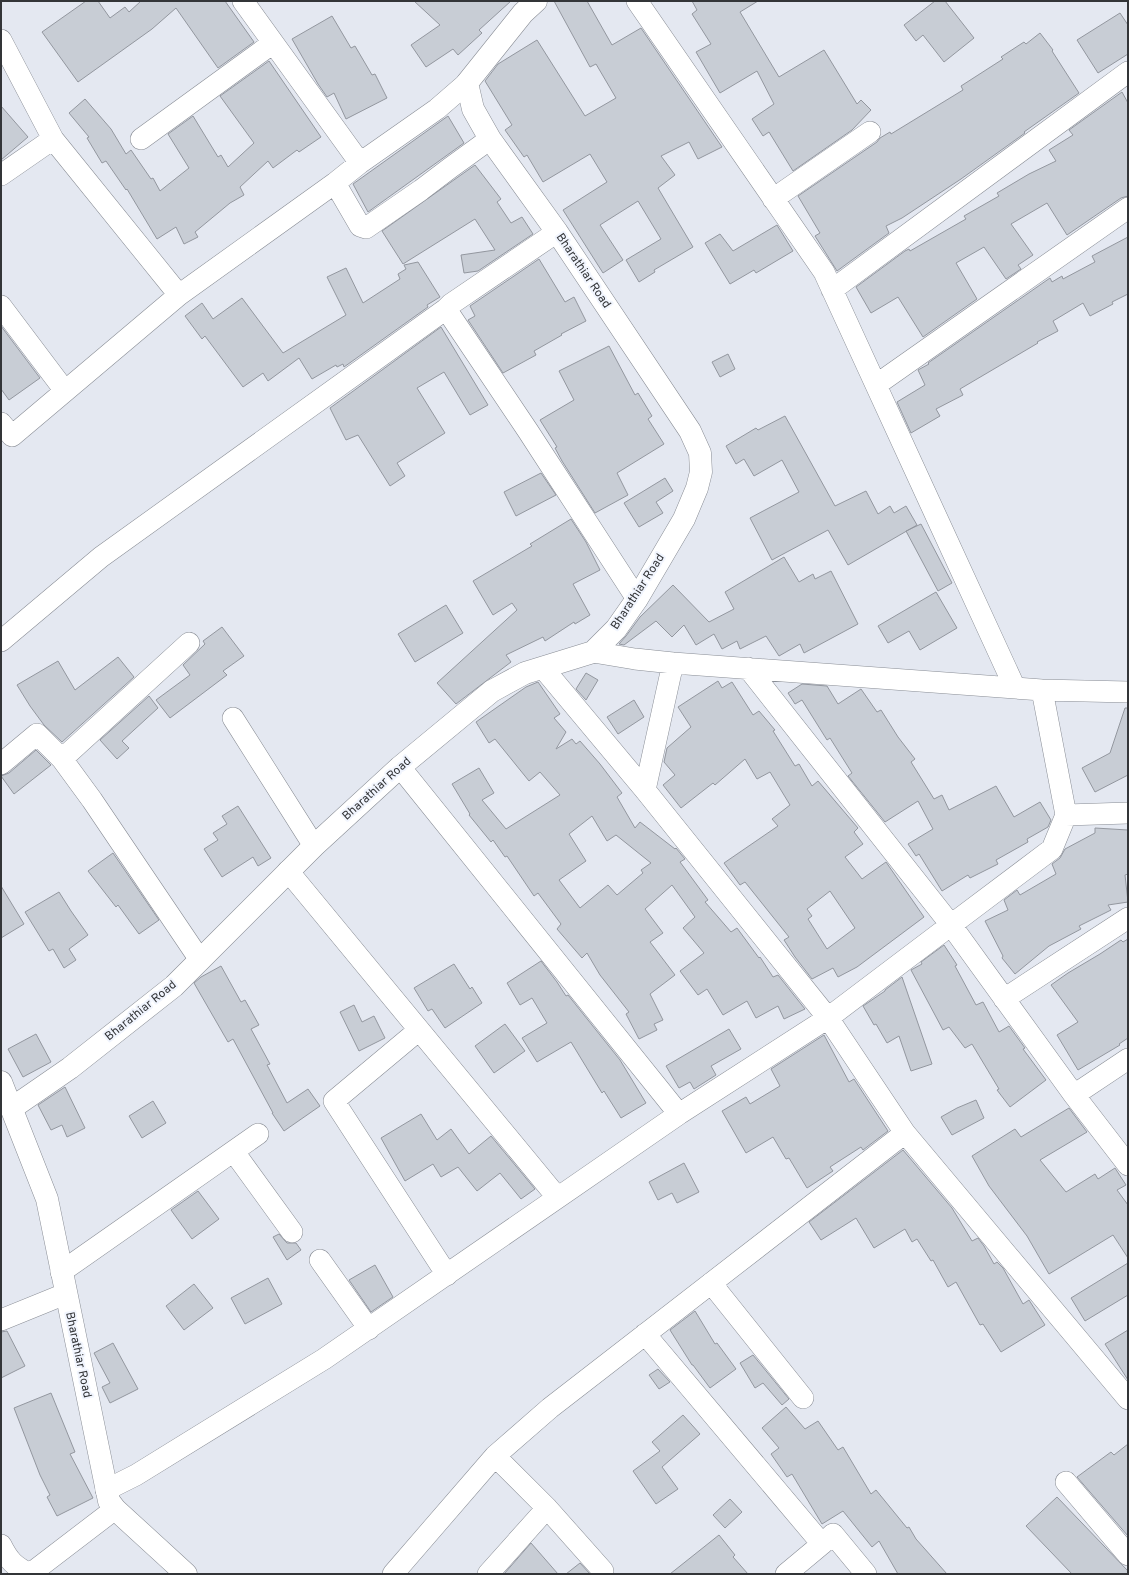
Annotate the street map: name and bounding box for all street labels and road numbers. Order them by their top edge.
street label: Bharathiar Road [552,230,614,312]
street label: Bharathiar Road [607,551,669,633]
street label: Bharathiar Road [339,754,415,824]
street label: Bharathiar Road [102,977,180,1045]
street label: Bharathiar Road [61,1311,95,1399]

